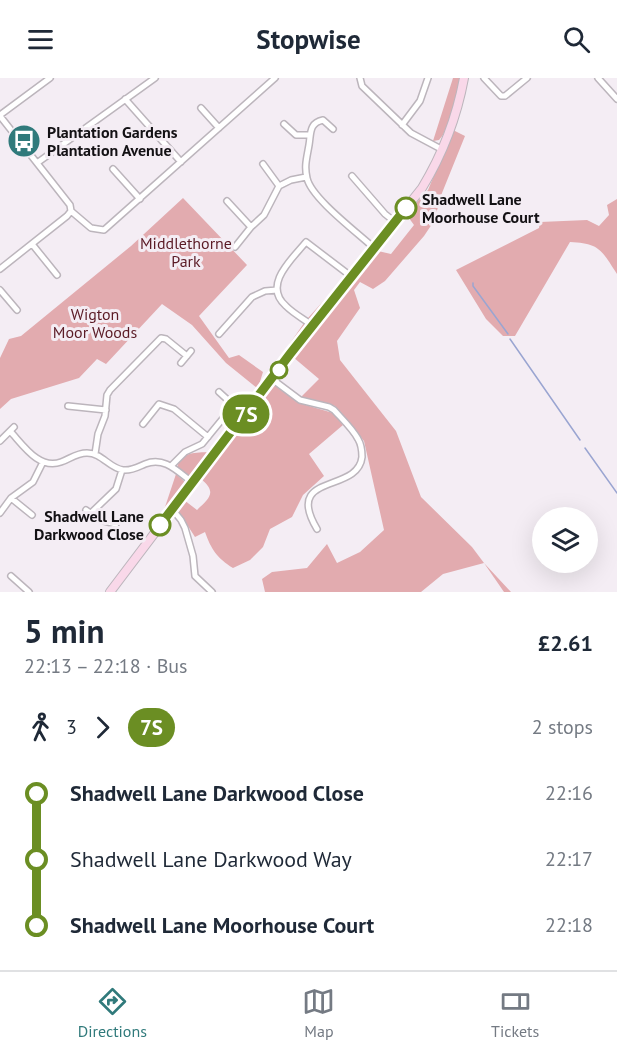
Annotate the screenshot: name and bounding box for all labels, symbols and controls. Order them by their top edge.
text: Stopwise [256,22,361,56]
icon: menu [24,23,57,56]
icon: search [560,23,593,56]
place label: Plantation Gardens Plantation Avenue [47,122,178,160]
bus stop icon: Plantation Gardens Plantation Avenue [6,123,42,159]
place label: Shadwell Lane Moorhouse Court [422,189,540,227]
marker: Shadwell Lane Moorhouse Court [395,197,417,219]
park label: Middlethorne Park [140,233,232,271]
park label: Wigton Moor Woods [53,304,137,342]
unlabelled marker [270,361,288,379]
line badge: 7S [219,394,273,434]
text: 7S [234,401,258,428]
place label: Shadwell Lane Darkwood Close [34,506,144,544]
map controls [532,507,598,573]
button: layers [532,507,598,573]
marker: Shadwell Lane Darkwood Close [149,514,171,536]
text: 5 min [24,609,105,652]
text: £2.61 [538,629,593,657]
text: 22:13 – 22:18 · Bus [24,653,188,679]
icon: walk [24,711,57,744]
icon: forward [86,711,119,744]
text: 3 [66,714,77,740]
text: 7S [140,714,163,741]
text: 2 stops [532,714,593,740]
text: Shadwell Lane Darkwood Close [70,779,364,807]
text: 22:16 [545,780,593,806]
text: Shadwell Lane Darkwood Way [70,845,352,873]
text: 22:17 [545,846,593,872]
text: Shadwell Lane Moorhouse Court [70,911,374,939]
text: 22:18 [545,912,593,938]
tab: Directions [78,985,147,1041]
tab: Map [302,985,335,1041]
tab: Tickets [491,985,539,1041]

